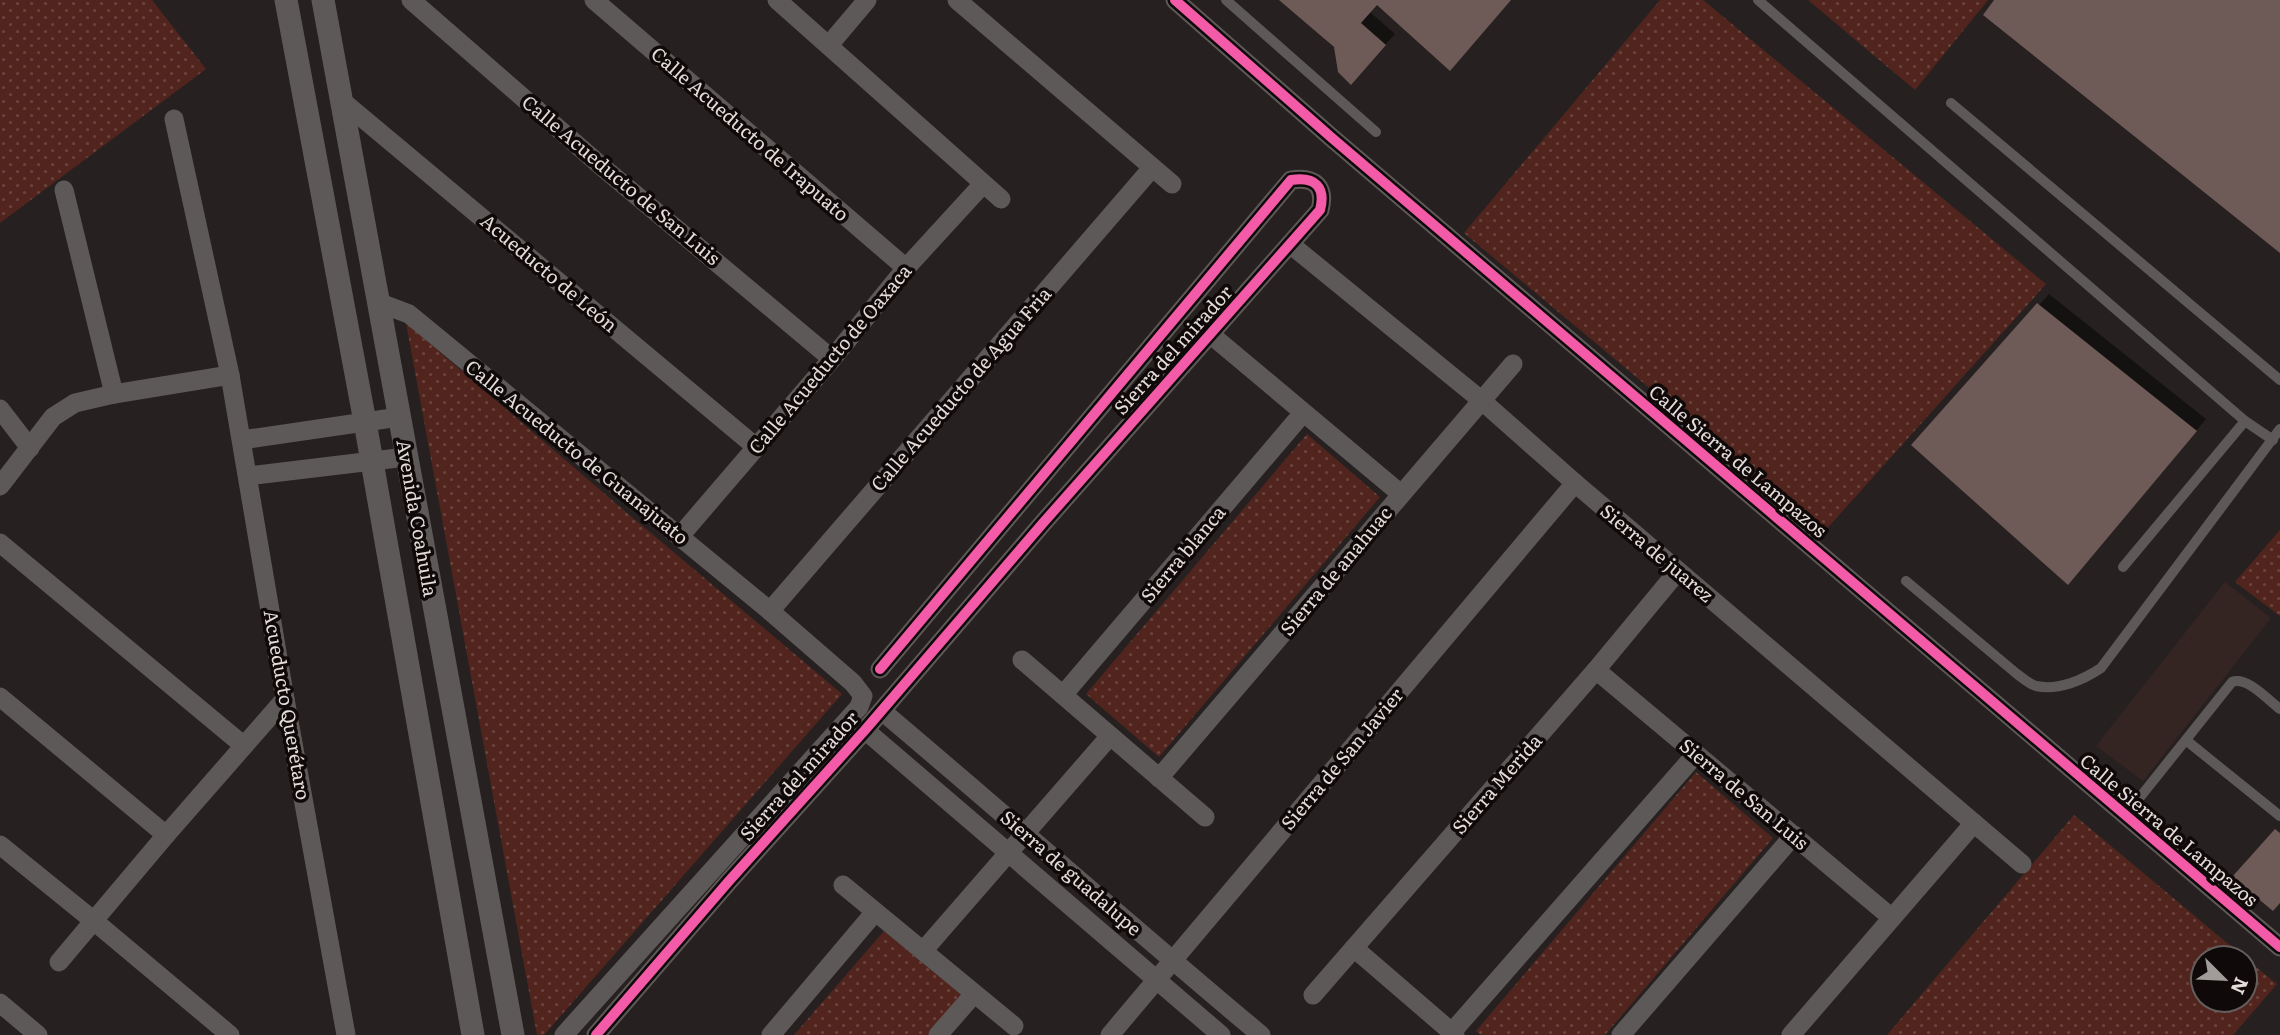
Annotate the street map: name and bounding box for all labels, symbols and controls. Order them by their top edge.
street label: Calle Acueducto de Irapuato [646,39,856,227]
street label: Calle Acueducto de San Luis [516,88,727,271]
street label: Acueducto de León [475,206,624,338]
street label: Calle Acueducto de Oaxaca [741,257,918,460]
street label: Sierra del mirador [1106,278,1238,420]
street label: Calle Acueducto de Agua Fria [863,279,1058,497]
street label: Calle Acueducto de Guanajuato [460,352,695,550]
street label: Calle Sierra de Lampazos [1643,377,1834,544]
street label: Avenida Coahuila [390,437,446,599]
street label: Sierra de juarez [1595,496,1720,608]
street label: Sierra blanca [1133,498,1232,608]
street label: Sierra de anahuac [1273,500,1398,641]
street label: Acueducto Querétaro [257,608,318,802]
street label: Sierra de San Javier [1273,681,1409,835]
street label: Sierra del mirador [732,704,864,846]
street label: Sierra Merida [1445,726,1548,840]
street label: Sierra de San Luis [1674,731,1816,856]
street label: Calle Sierra de Lampazos [2074,746,2265,913]
street label: Sierra de guadalupe [995,803,1148,942]
north arrow [2189,944,2259,1014]
text: N [2224,973,2256,999]

